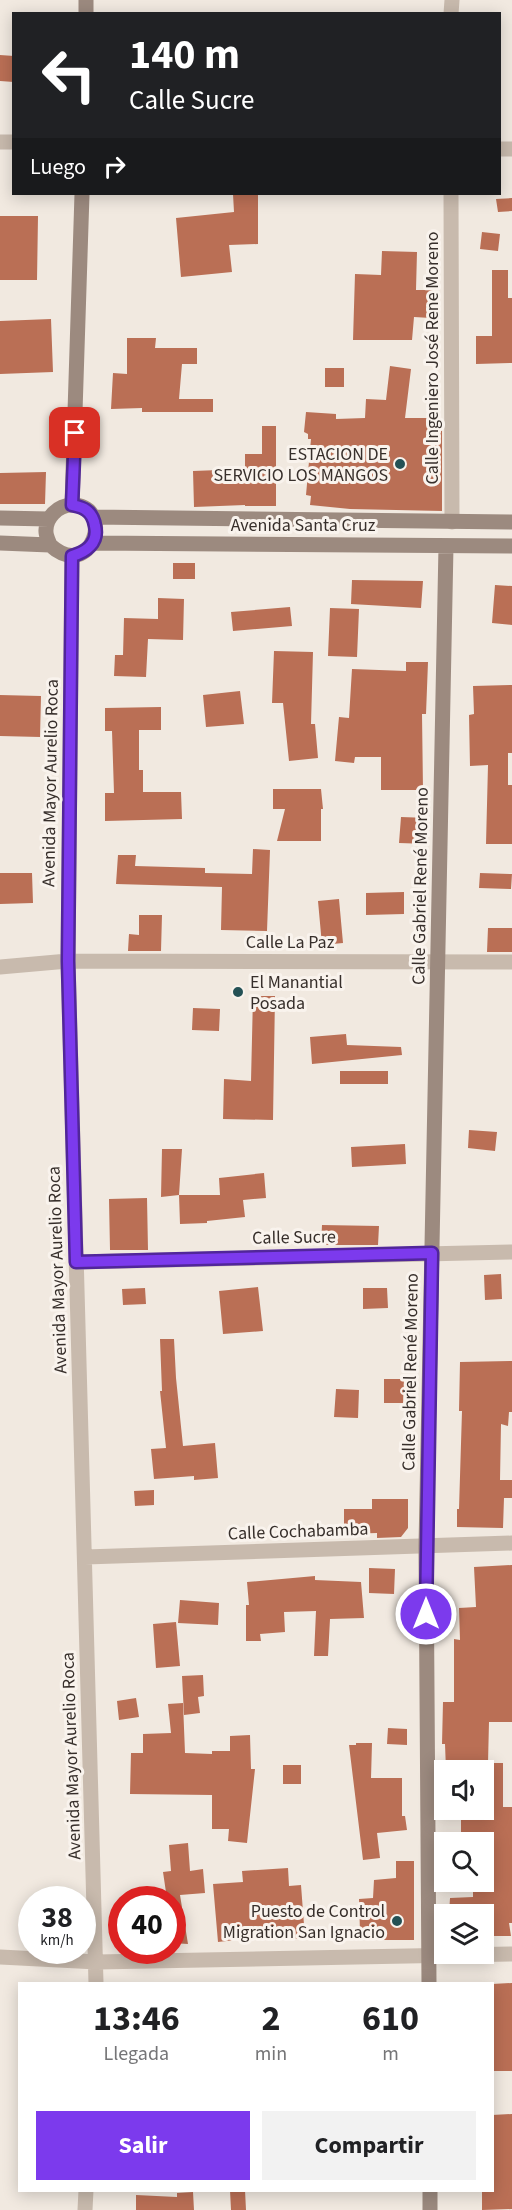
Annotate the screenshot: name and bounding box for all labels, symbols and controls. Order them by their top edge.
text: 140 m [129,25,240,85]
icon: left [30,36,108,114]
text: Calle Sucre [129,81,255,120]
icon: right [98,150,131,183]
text: Luego [30,151,86,183]
street label: Calle Ingeniero José Rene Moreno [420,231,445,485]
pin [49,407,100,458]
icon: arrive [58,416,91,449]
place label: ESTACION DE SERVICIO LOS MANGOS [213,442,388,488]
marker: ESTACION DE SERVICIO LOS MANGOS [393,457,407,471]
street label: Avenida Santa Cruz [231,513,376,538]
street label: Avenida Mayor Aurelio Roca [36,679,65,887]
street label: Calle Gabriel René Moreno [406,787,435,985]
street label: Calle La Paz [246,930,335,955]
place label: El Manantial Posada [250,970,343,1016]
marker: El Manantial Posada [231,985,245,999]
street label: Avenida Mayor Aurelio Roca [41,1166,74,1374]
street label: Calle Sucre [252,1224,336,1251]
street label: Calle Gabriel René Moreno [396,1273,425,1471]
street label: Calle Cochabamba [227,1517,369,1546]
position arrow [394,1582,458,1646]
street label: Avenida Mayor Aurelio Roca [55,1652,88,1860]
map controls [434,1760,494,1964]
button: sound [434,1760,494,1820]
button: search [434,1832,494,1892]
speed limit sign: 40 [108,1886,186,1964]
text: 38 [41,1896,73,1939]
place label: Puesto de Control Migration San Ignacio [223,1899,385,1945]
button: layers [434,1904,494,1964]
marker: Puesto de Control Migration San Ignacio [390,1914,404,1928]
text: km/h [40,1930,74,1951]
text: 13:46 [93,1993,180,2044]
text: 2 [261,1993,280,2044]
text: 610 [362,1993,419,2044]
text: Llegada [104,2040,169,2068]
text: min [255,2040,287,2068]
text: m [382,2040,399,2068]
button: Salir [36,2111,250,2180]
button: Compartir [262,2111,476,2180]

